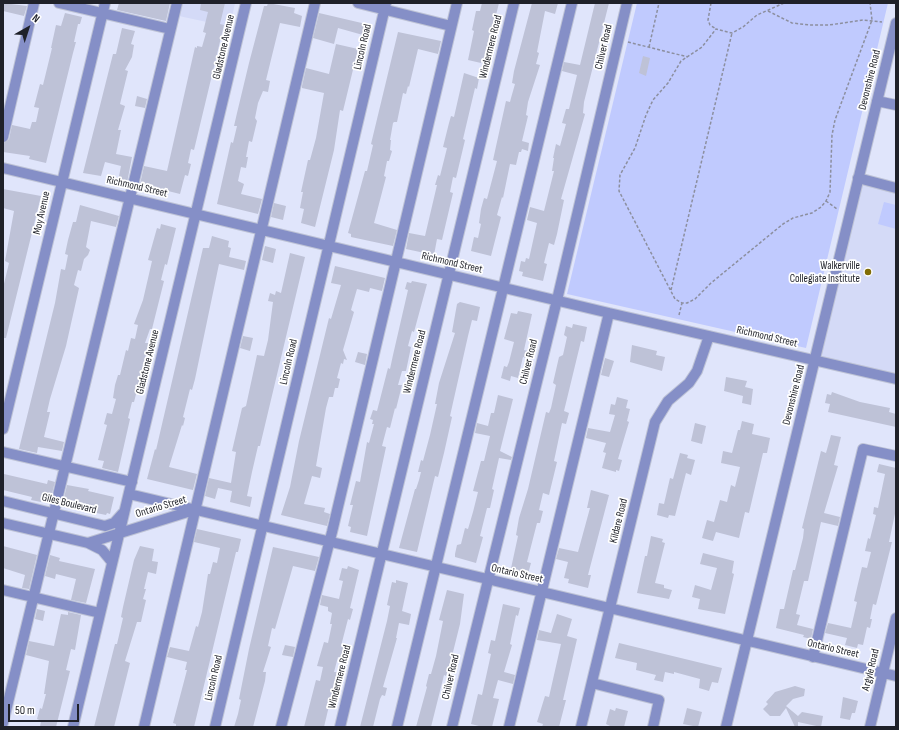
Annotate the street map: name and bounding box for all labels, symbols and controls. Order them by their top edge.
north arrow [8,8,48,48]
text: N [29,11,42,25]
street label: Gladstone Avenue [210,13,238,81]
street label: Windermere Road [477,14,505,80]
street label: Lincoln Road [351,23,375,71]
street label: Chilver Road [592,23,616,71]
street label: Devonshire Road [856,49,884,111]
street label: Richmond Street [105,174,169,200]
street label: Moy Avenue [31,190,53,236]
street label: Richmond Street [420,250,484,276]
place label: Walkerville Collegiate Institute [790,259,860,285]
marker: Walkerville Collegiate Institute [863,267,873,277]
street label: Richmond Street [735,324,799,350]
street label: Gladstone Avenue [134,328,162,396]
street label: Windermere Road [401,329,429,395]
street label: Lincoln Road [277,338,301,386]
street label: Chilver Road [517,338,541,386]
street label: Devonshire Road [780,364,808,426]
street label: Giles Boulevard [40,491,98,517]
street label: Ontario Street [134,493,188,521]
street label: Kildare Road [607,497,631,545]
street label: Ontario Street [490,562,544,586]
street label: Ontario Street [806,637,860,661]
street label: Windermere Road [326,644,354,710]
street label: Argyle Road [859,648,883,692]
street label: Chilver Road [439,653,463,701]
street label: Lincoln Road [202,654,226,702]
scale bar [10,696,81,722]
text: 50 m [15,703,35,718]

